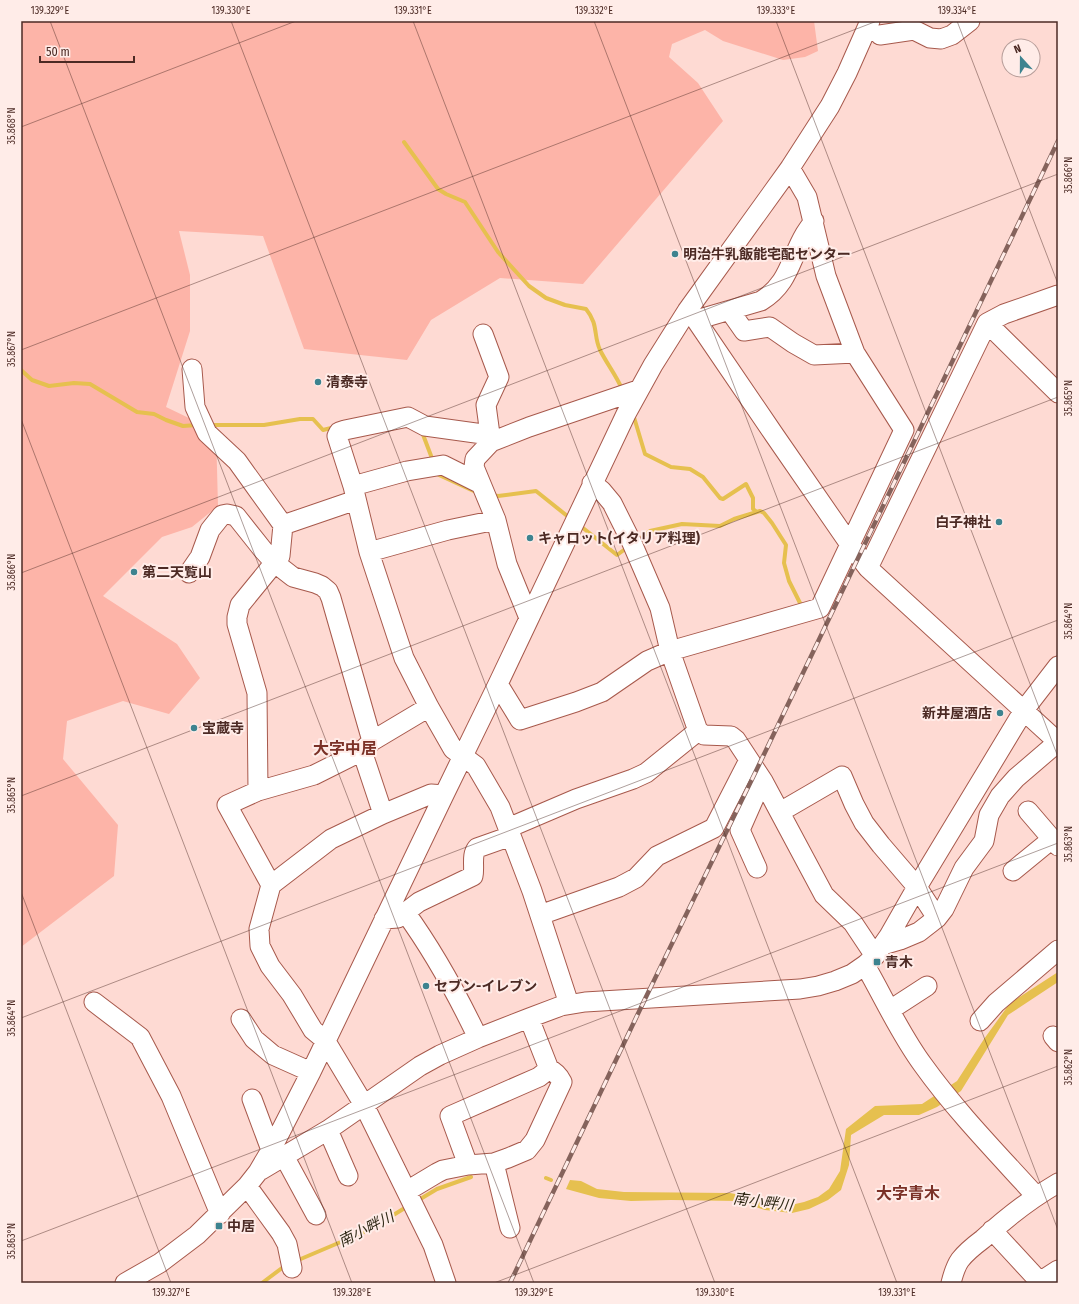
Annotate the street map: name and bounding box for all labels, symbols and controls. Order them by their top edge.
text: 139.329°E [31,5,69,17]
text: 139.330°E [212,5,251,17]
text: 139.331°E [394,5,432,17]
text: 139.332°E [575,5,613,17]
text: 139.333°E [757,5,795,17]
text: 139.334°E [938,5,977,17]
scale bar [40,38,134,64]
north arrow [1001,38,1041,78]
text: N [1012,42,1023,56]
text: 50 m [46,45,70,59]
text: 35.868°N [6,108,18,144]
text: 35.866°N [1063,157,1075,193]
place label: 明治牛乳飯能宅配センター [683,246,851,263]
marker: 明治牛乳飯能宅配センター [670,249,680,259]
text: 35.867°N [6,331,18,367]
place label: 清泰寺 [326,374,368,391]
marker: 清泰寺 [313,377,323,387]
text: 35.865°N [1063,380,1075,416]
place label: 白子神社 [935,514,991,531]
marker: 白子神社 [994,517,1004,527]
place label: キャロット(イタリア料理) [538,530,700,547]
marker: キャロット(イタリア料理) [525,533,535,543]
text: 35.866°N [6,554,18,590]
place label: 第二天覧山 [142,564,212,581]
marker: 第二天覧山 [129,567,139,577]
text: 35.864°N [1063,603,1075,639]
place label: 新井屋酒店 [922,705,992,722]
marker: 新井屋酒店 [995,708,1005,718]
place label: 宝蔵寺 [202,720,244,737]
marker: 宝蔵寺 [189,723,199,733]
district label: 大字中居 [313,739,377,758]
text: 35.865°N [6,777,18,813]
text: 35.863°N [1063,826,1075,862]
place label: 青木 [885,954,913,971]
marker: 青木 [872,957,882,967]
place label: セブン-イレブン [434,978,537,995]
marker: セブン-イレブン [421,981,431,991]
text: 35.864°N [6,1000,18,1036]
text: 35.862°N [1063,1049,1075,1085]
district label: 大字青木 [876,1184,940,1203]
water label: 南小畔川 [732,1189,796,1215]
water label: 南小畔川 [335,1206,399,1251]
place label: 中居 [227,1218,255,1235]
marker: 中居 [214,1221,224,1231]
text: 35.863°N [6,1223,18,1259]
text: 139.327°E [152,1287,190,1299]
text: 139.328°E [333,1287,372,1299]
text: 139.329°E [515,1287,553,1299]
text: 139.330°E [696,1287,735,1299]
text: 139.331°E [878,1287,916,1299]

